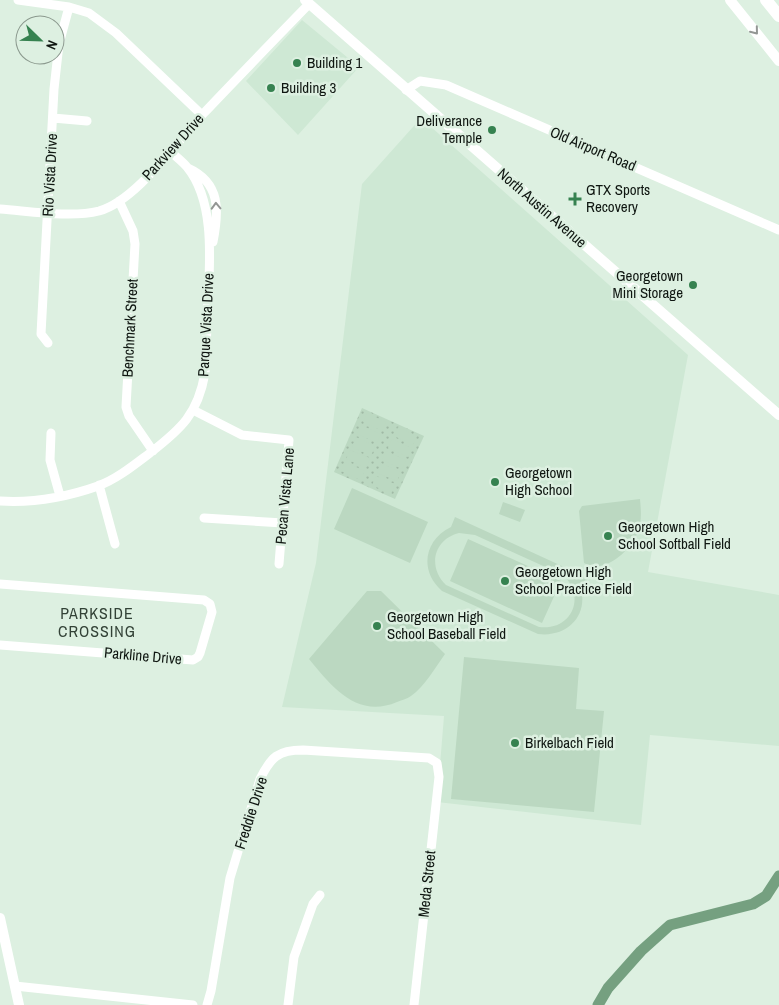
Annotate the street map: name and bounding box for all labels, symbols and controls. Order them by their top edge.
north arrow [15,15,65,65]
one-way arrow [749,25,758,34]
text: N [42,38,62,52]
place label: Building 1 [307,52,363,73]
marker: Building 1 [291,57,303,69]
place label: Building 3 [281,77,337,98]
marker: Building 3 [265,82,277,94]
street label: Parkview Drive [137,109,208,185]
place label: Deliverance Temple [416,110,482,148]
street label: Old Airport Road [547,121,639,176]
marker: Deliverance Temple [486,124,498,136]
street label: Rio Vista Drive [37,133,62,217]
street label: North Austin Avenue [493,163,592,252]
place label: GTX Sports Recovery [586,179,650,217]
marker: GTX Sports Recovery [568,192,582,206]
one-way arrow [211,202,221,210]
place label: Georgetown Mini Storage [613,265,683,303]
street label: Parque Vista Drive [192,272,219,377]
street label: Benchmark Street [116,278,143,378]
marker: Georgetown Mini Storage [687,279,699,291]
street label: Pecan Vista Lane [270,447,299,545]
place label: Georgetown High School [505,462,572,500]
marker: Georgetown High School [489,476,501,488]
place label: Georgetown High School Softball Field [618,516,731,554]
marker: Georgetown High School Softball Field [602,530,614,542]
place label: Georgetown High School Practice Field [515,561,632,599]
marker: Georgetown High School Practice Field [499,575,511,587]
district label: PARKSIDE CROSSING [58,602,136,642]
place label: Georgetown High School Baseball Field [387,606,506,644]
marker: Georgetown High School Baseball Field [371,620,383,632]
street label: Parkline Drive [103,642,183,669]
place label: Birkelbach Field [525,732,614,753]
marker: Birkelbach Field [509,737,521,749]
street label: Freddie Drive [229,774,272,852]
street label: Meda Street [413,849,441,918]

